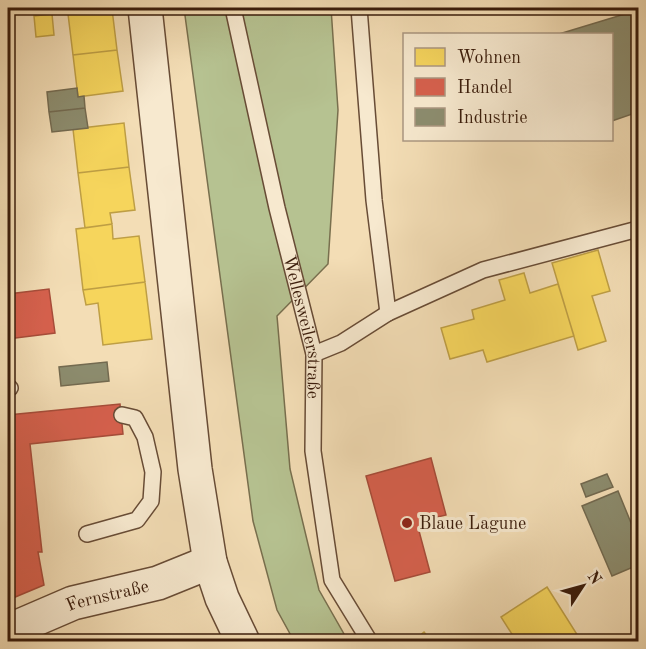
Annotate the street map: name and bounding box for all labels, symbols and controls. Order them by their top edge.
legend [403,33,613,141]
text: Wohnen [457,49,521,67]
text: Handel [457,79,512,97]
text: Industrie [457,109,527,127]
street label: Wellesweilerstraße [279,253,322,399]
place label: Blaue Lagune [419,515,526,533]
marker: Blaue Lagune [400,516,414,530]
north arrow [553,556,613,616]
text: N [583,569,604,589]
street label: Fernstraße [63,577,151,615]

